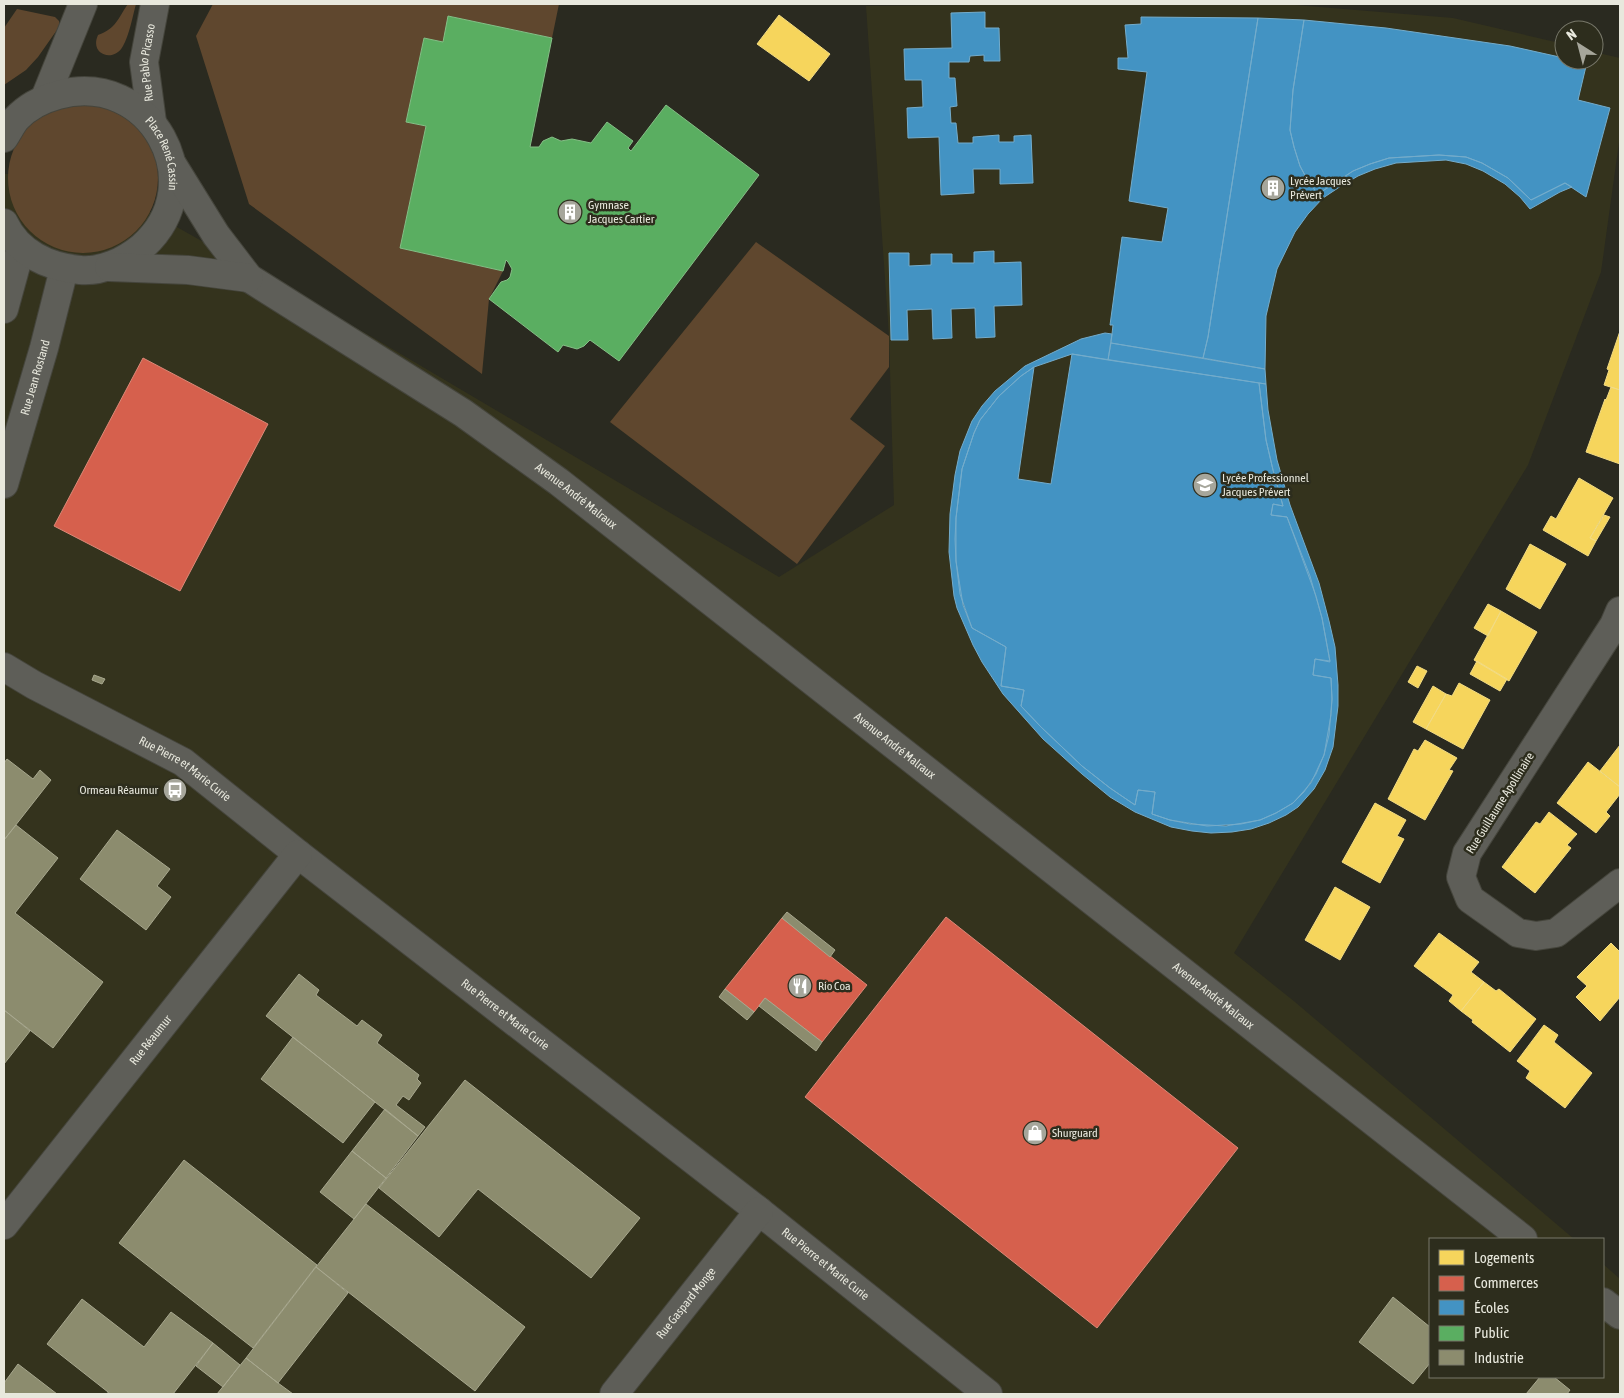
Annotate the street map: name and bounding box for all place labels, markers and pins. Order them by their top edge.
place label: Lycée Jacques Prévert [1290,174,1351,202]
building icon: Lycée Jacques Prévert [1260,175,1286,201]
place label: Gymnase Jacques Cartier [588,198,655,226]
building icon: Gymnase Jacques Cartier [557,199,583,225]
place label: Lycée Professionnel Jacques Prévert [1222,471,1310,499]
school or university icon: Lycée Professionnel Jacques Prévert [1192,472,1218,498]
bus stop icon: Ormeau Réaumur [162,777,188,803]
place label: Ormeau Réaumur [80,783,158,797]
restaurant icon: Rio Coa [787,973,813,999]
place label: Rio Coa [818,979,851,993]
shop icon: Shurguard [1022,1120,1048,1146]
place label: Shurguard [1052,1126,1098,1140]

